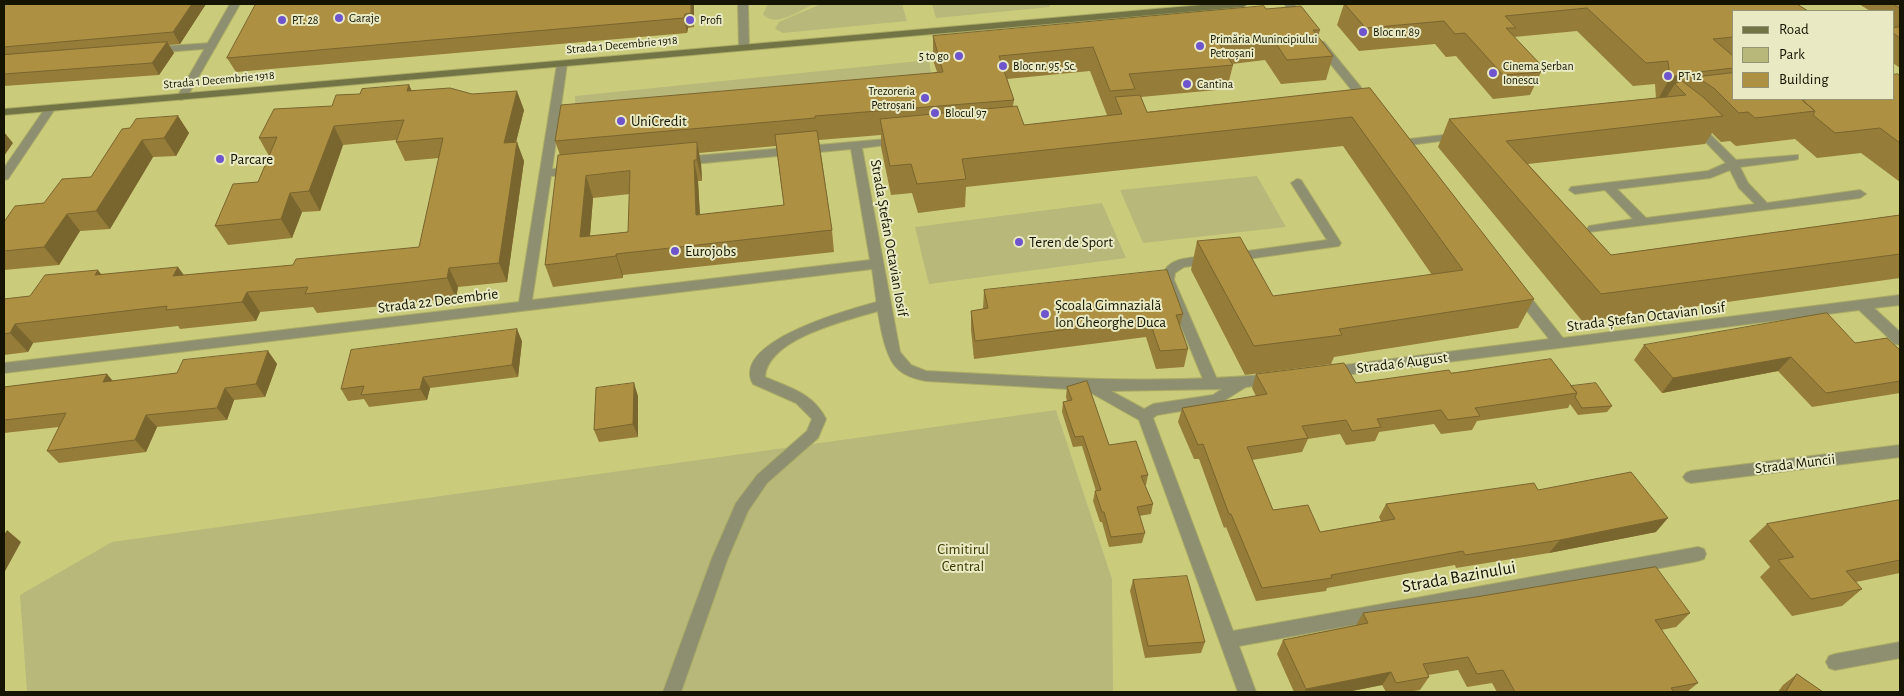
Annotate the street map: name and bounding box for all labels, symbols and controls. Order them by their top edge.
legend [1732,10,1894,100]
place label: Garaje [349,11,380,25]
marker: Garaje [333,12,345,24]
place label: P.T. 28 [292,13,319,27]
place label: Profi [700,13,722,27]
marker: P.T. 28 [276,14,288,26]
marker: Profi [684,14,696,26]
text: Road [1779,22,1809,37]
place label: Bloc nr. 89 [1373,25,1420,39]
marker: Bloc nr. 89 [1357,26,1369,38]
place label: Primăria Munincipiului Petroșani [1210,32,1317,60]
street label: Strada 1 Decembrie 1918 [566,33,678,57]
marker: Primăria Munincipiului Petroșani [1194,40,1206,52]
text: Park [1779,47,1805,62]
place label: 5 to go [919,49,949,63]
marker: 5 to go [953,50,965,62]
place label: Bloc nr. 95, Sc. [1013,59,1076,73]
place label: Cinema Şerban Ionescu [1503,59,1574,87]
marker: Bloc nr. 95, Sc. [997,60,1009,72]
marker: Cinema Şerban Ionescu [1487,67,1499,79]
street label: Strada 1 Decembrie 1918 [163,68,275,92]
place label: PT 12 [1678,69,1702,83]
marker: PT 12 [1662,70,1674,82]
text: Building [1779,72,1829,87]
place label: Cantina [1197,77,1233,91]
marker: Cantina [1181,78,1193,90]
place label: Trezoreria Petroșani [868,84,915,112]
marker: Trezoreria Petroșani [919,92,931,104]
place label: Blocul 97 [945,106,987,120]
marker: Blocul 97 [929,107,941,119]
place label: UniCredit [631,112,687,130]
marker: UniCredit [615,115,627,127]
place label: Parcare [230,150,273,168]
marker: Parcare [214,153,226,165]
street label: Strada Ștefan Octavian Iosif [866,158,912,318]
place label: Teren de Sport [1029,233,1113,251]
marker: Teren de Sport [1013,236,1025,248]
place label: Eurojobs [685,242,736,260]
marker: Eurojobs [669,245,681,257]
street label: Strada 22 Decembrie [377,285,499,317]
place label: Școala Gimnazială Ion Gheorghe Duca [1055,296,1166,331]
street label: Strada Ștefan Octavian Iosif [1566,298,1726,336]
marker: Școala Gimnazială Ion Gheorghe Duca [1039,308,1051,320]
street label: Strada 6 August [1356,348,1448,378]
street label: Strada Muncii [1754,450,1836,478]
park label: Cimitirul Central [937,540,989,575]
street label: Strada Bazinului [1401,556,1517,598]

